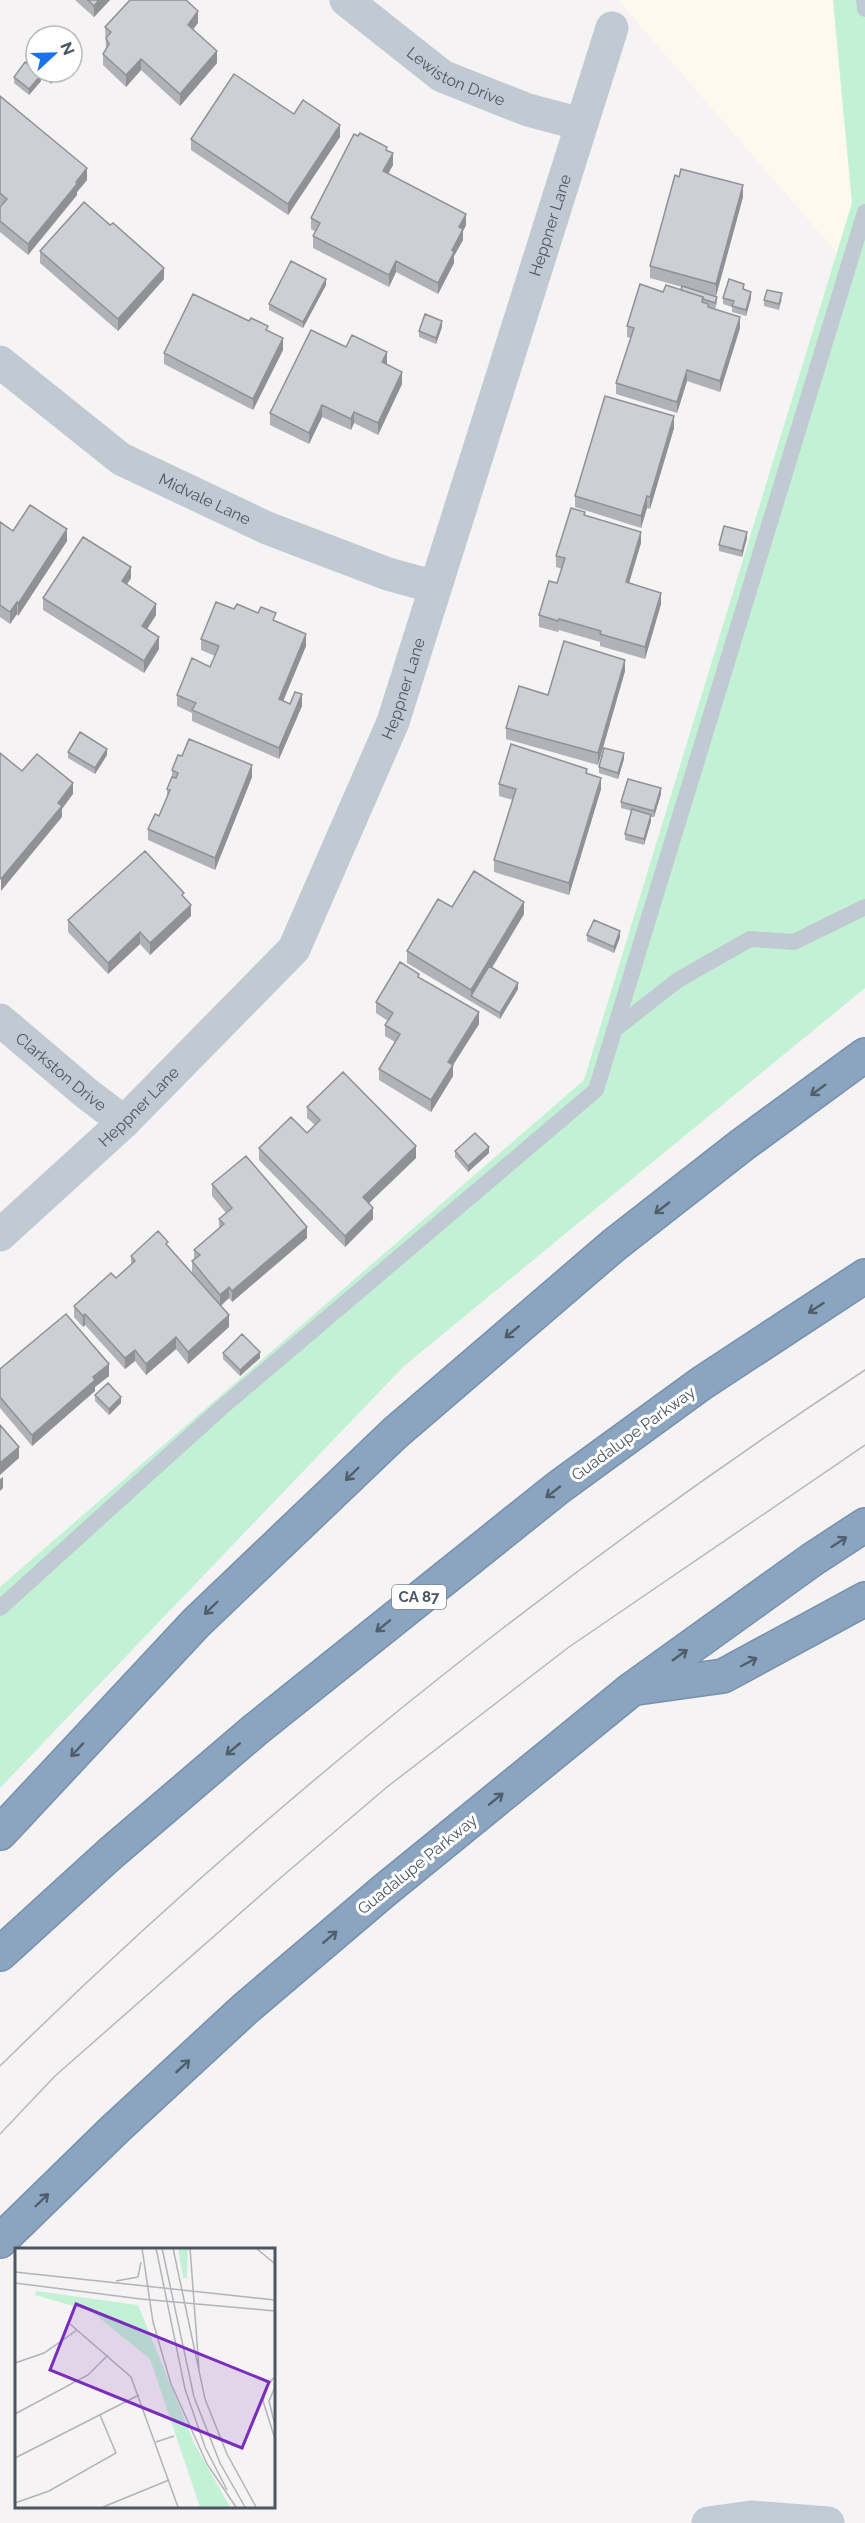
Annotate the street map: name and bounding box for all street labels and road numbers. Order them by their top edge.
street label: Lewiston Drive [403,43,508,110]
street label: Heppner Lane [525,172,575,279]
street label: Midvale Lane [156,469,254,529]
street label: Heppner Lane [378,635,429,742]
street label: Clarkston Drive [12,1029,110,1115]
street label: Heppner Lane [95,1063,183,1151]
street label: Guadalupe Parkway [568,1382,699,1485]
road number: CA 87 [392,1585,446,1609]
street label: Guadalupe Parkway [354,1810,481,1918]

